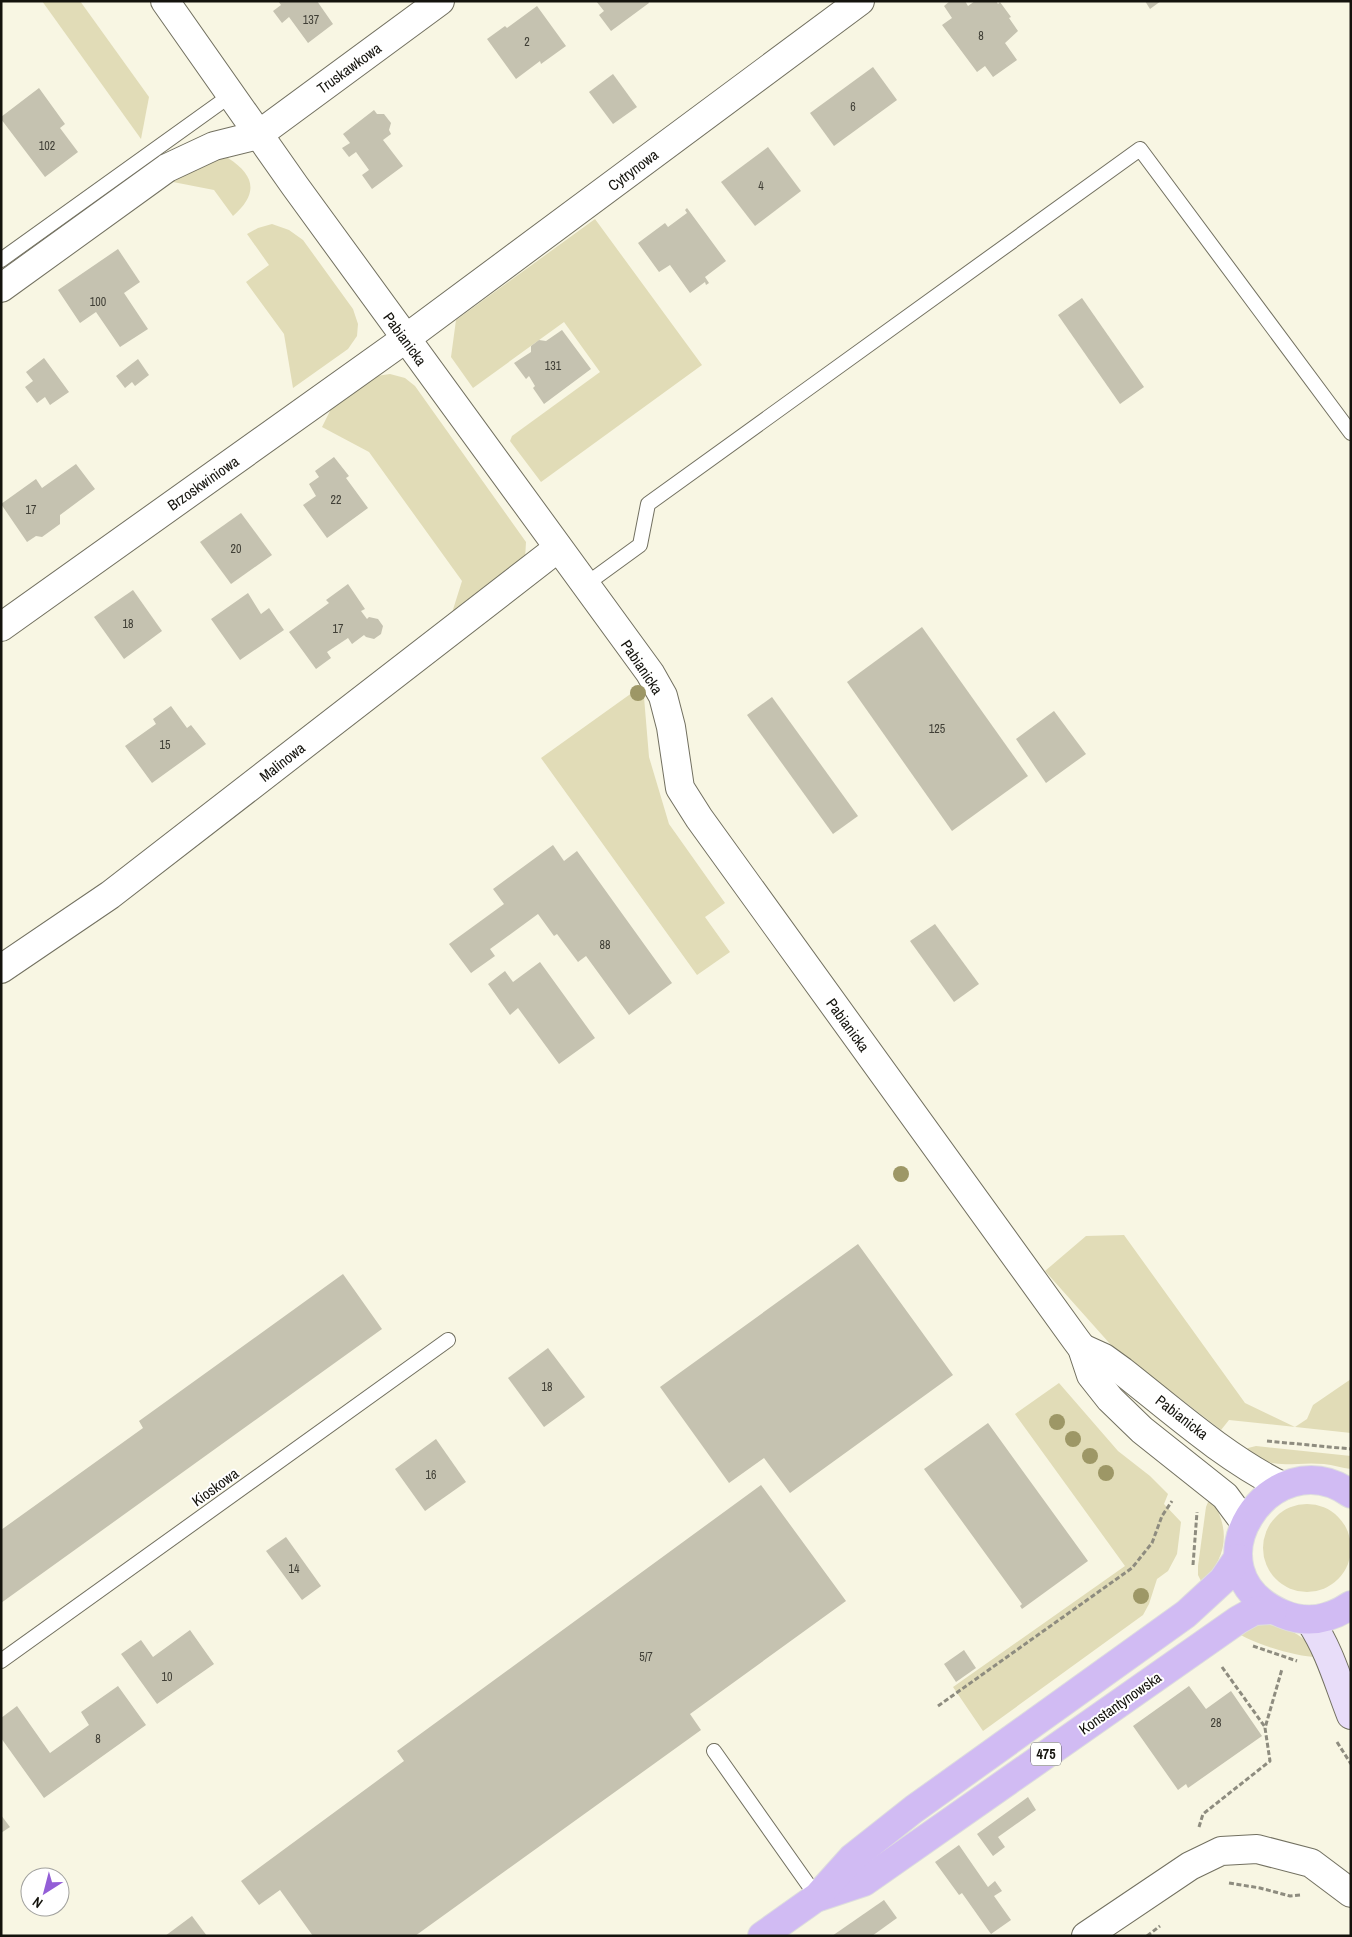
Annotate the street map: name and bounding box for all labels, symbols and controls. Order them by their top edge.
house number: 137 [303,12,320,28]
house number: 8 [978,28,984,44]
house number: 2 [524,34,530,50]
street label: Truskawkowa [313,37,386,98]
house number: 6 [850,99,856,115]
house number: 102 [39,138,55,154]
street label: Cytrynowa [603,144,663,196]
house number: 4 [758,178,764,194]
house number: 100 [90,294,106,310]
street label: Pabianicka [378,308,432,370]
house number: 131 [545,358,562,374]
street label: Brzoskwiniowa [163,451,243,515]
house number: 22 [331,492,341,508]
house number: 17 [26,502,37,518]
house number: 20 [231,541,241,557]
house number: 18 [123,616,133,632]
house number: 17 [333,621,344,637]
street label: Pabianicka [616,636,668,699]
house number: 125 [929,721,946,737]
house number: 15 [160,737,171,753]
street label: Malinowa [255,737,309,786]
house number: 88 [600,937,610,953]
street label: Pabianicka [821,994,875,1056]
house number: 18 [542,1379,552,1395]
street label: Pabianicka [1151,1390,1213,1444]
street label: Kioskowa [187,1463,243,1511]
house number: 16 [426,1467,436,1483]
house number: 14 [289,1561,300,1577]
house number: 5/7 [639,1649,653,1665]
street label: Konstantynowska [1074,1667,1166,1739]
house number: 10 [162,1669,172,1685]
house number: 28 [1211,1715,1221,1731]
house number: 8 [95,1731,101,1747]
road number: 475 [1031,1742,1061,1766]
north arrow [20,1867,70,1917]
text: N [29,1893,46,1912]

